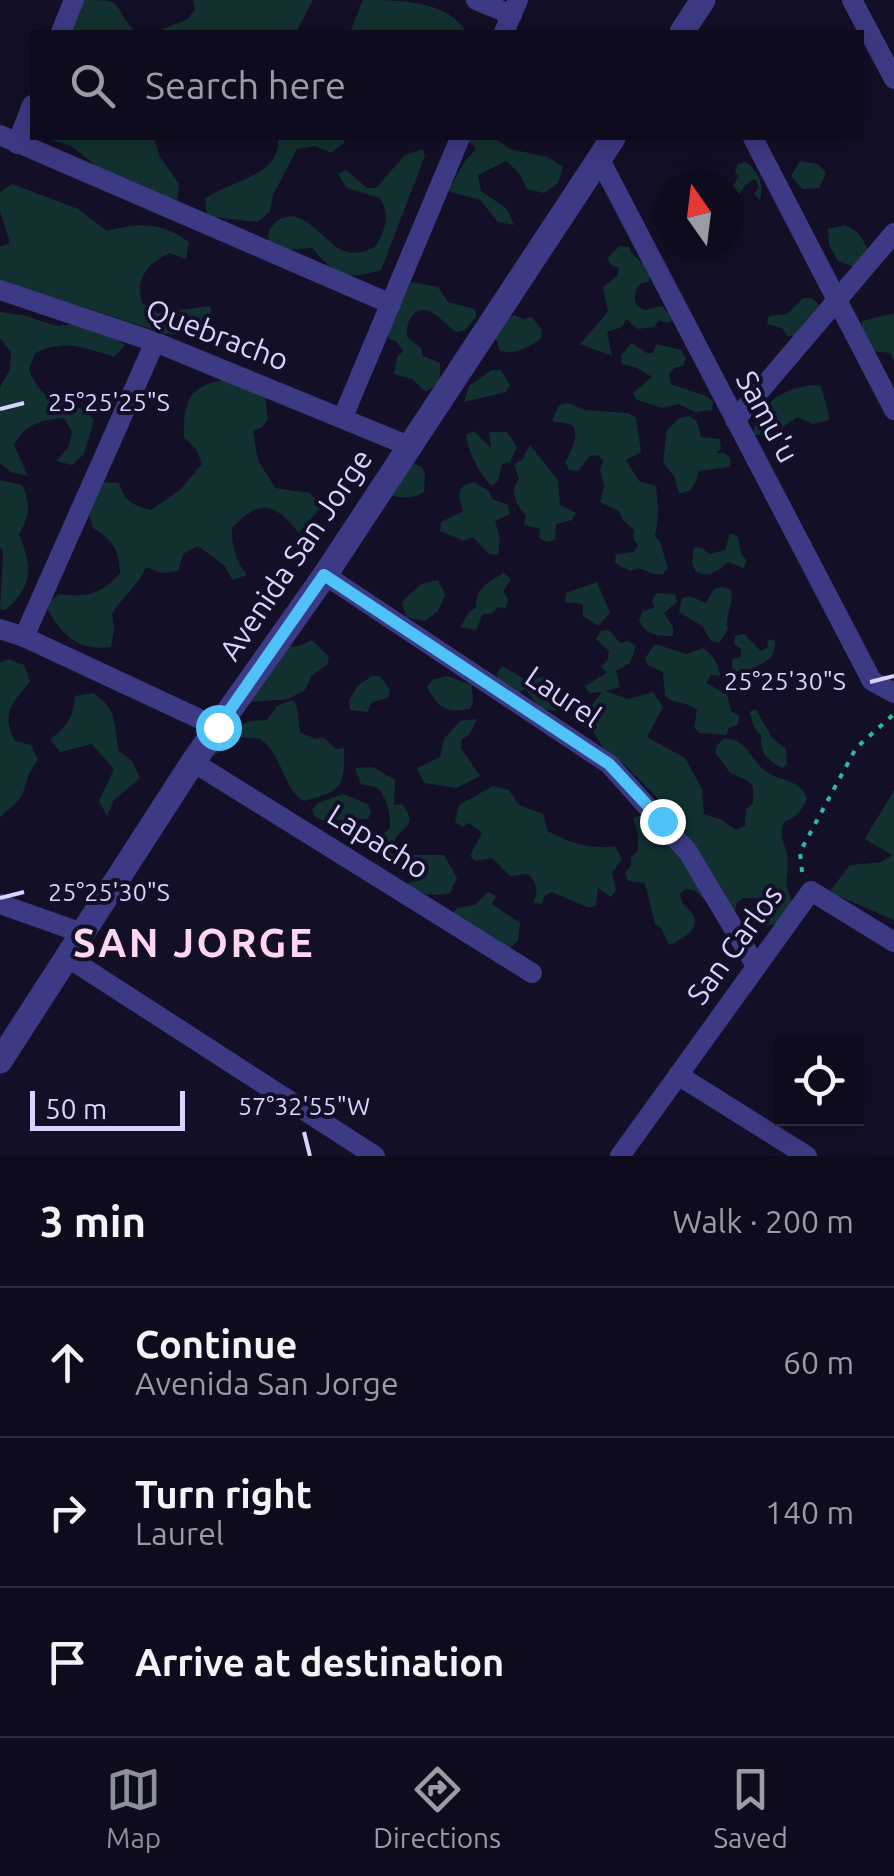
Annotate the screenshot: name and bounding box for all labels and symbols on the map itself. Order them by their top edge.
north arrow [654,170,744,260]
street label: Quebracho [141,291,293,377]
street label: Samu'u [730,365,806,468]
text: 25°25'25"S [48,388,170,416]
street label: Avenida San Jorge [212,442,378,666]
street label: Laurel [519,659,608,734]
text: 25°25'30"S [724,667,846,695]
route start [196,705,242,751]
street label: Lapacho [322,797,435,885]
route end [640,799,686,845]
text: 25°25'30"S [48,878,170,906]
street label: San Carlos [680,878,789,1011]
district label: SAN JORGE [73,920,315,965]
scale bar [30,1086,185,1130]
text: 57°32'55"W [238,1092,370,1120]

